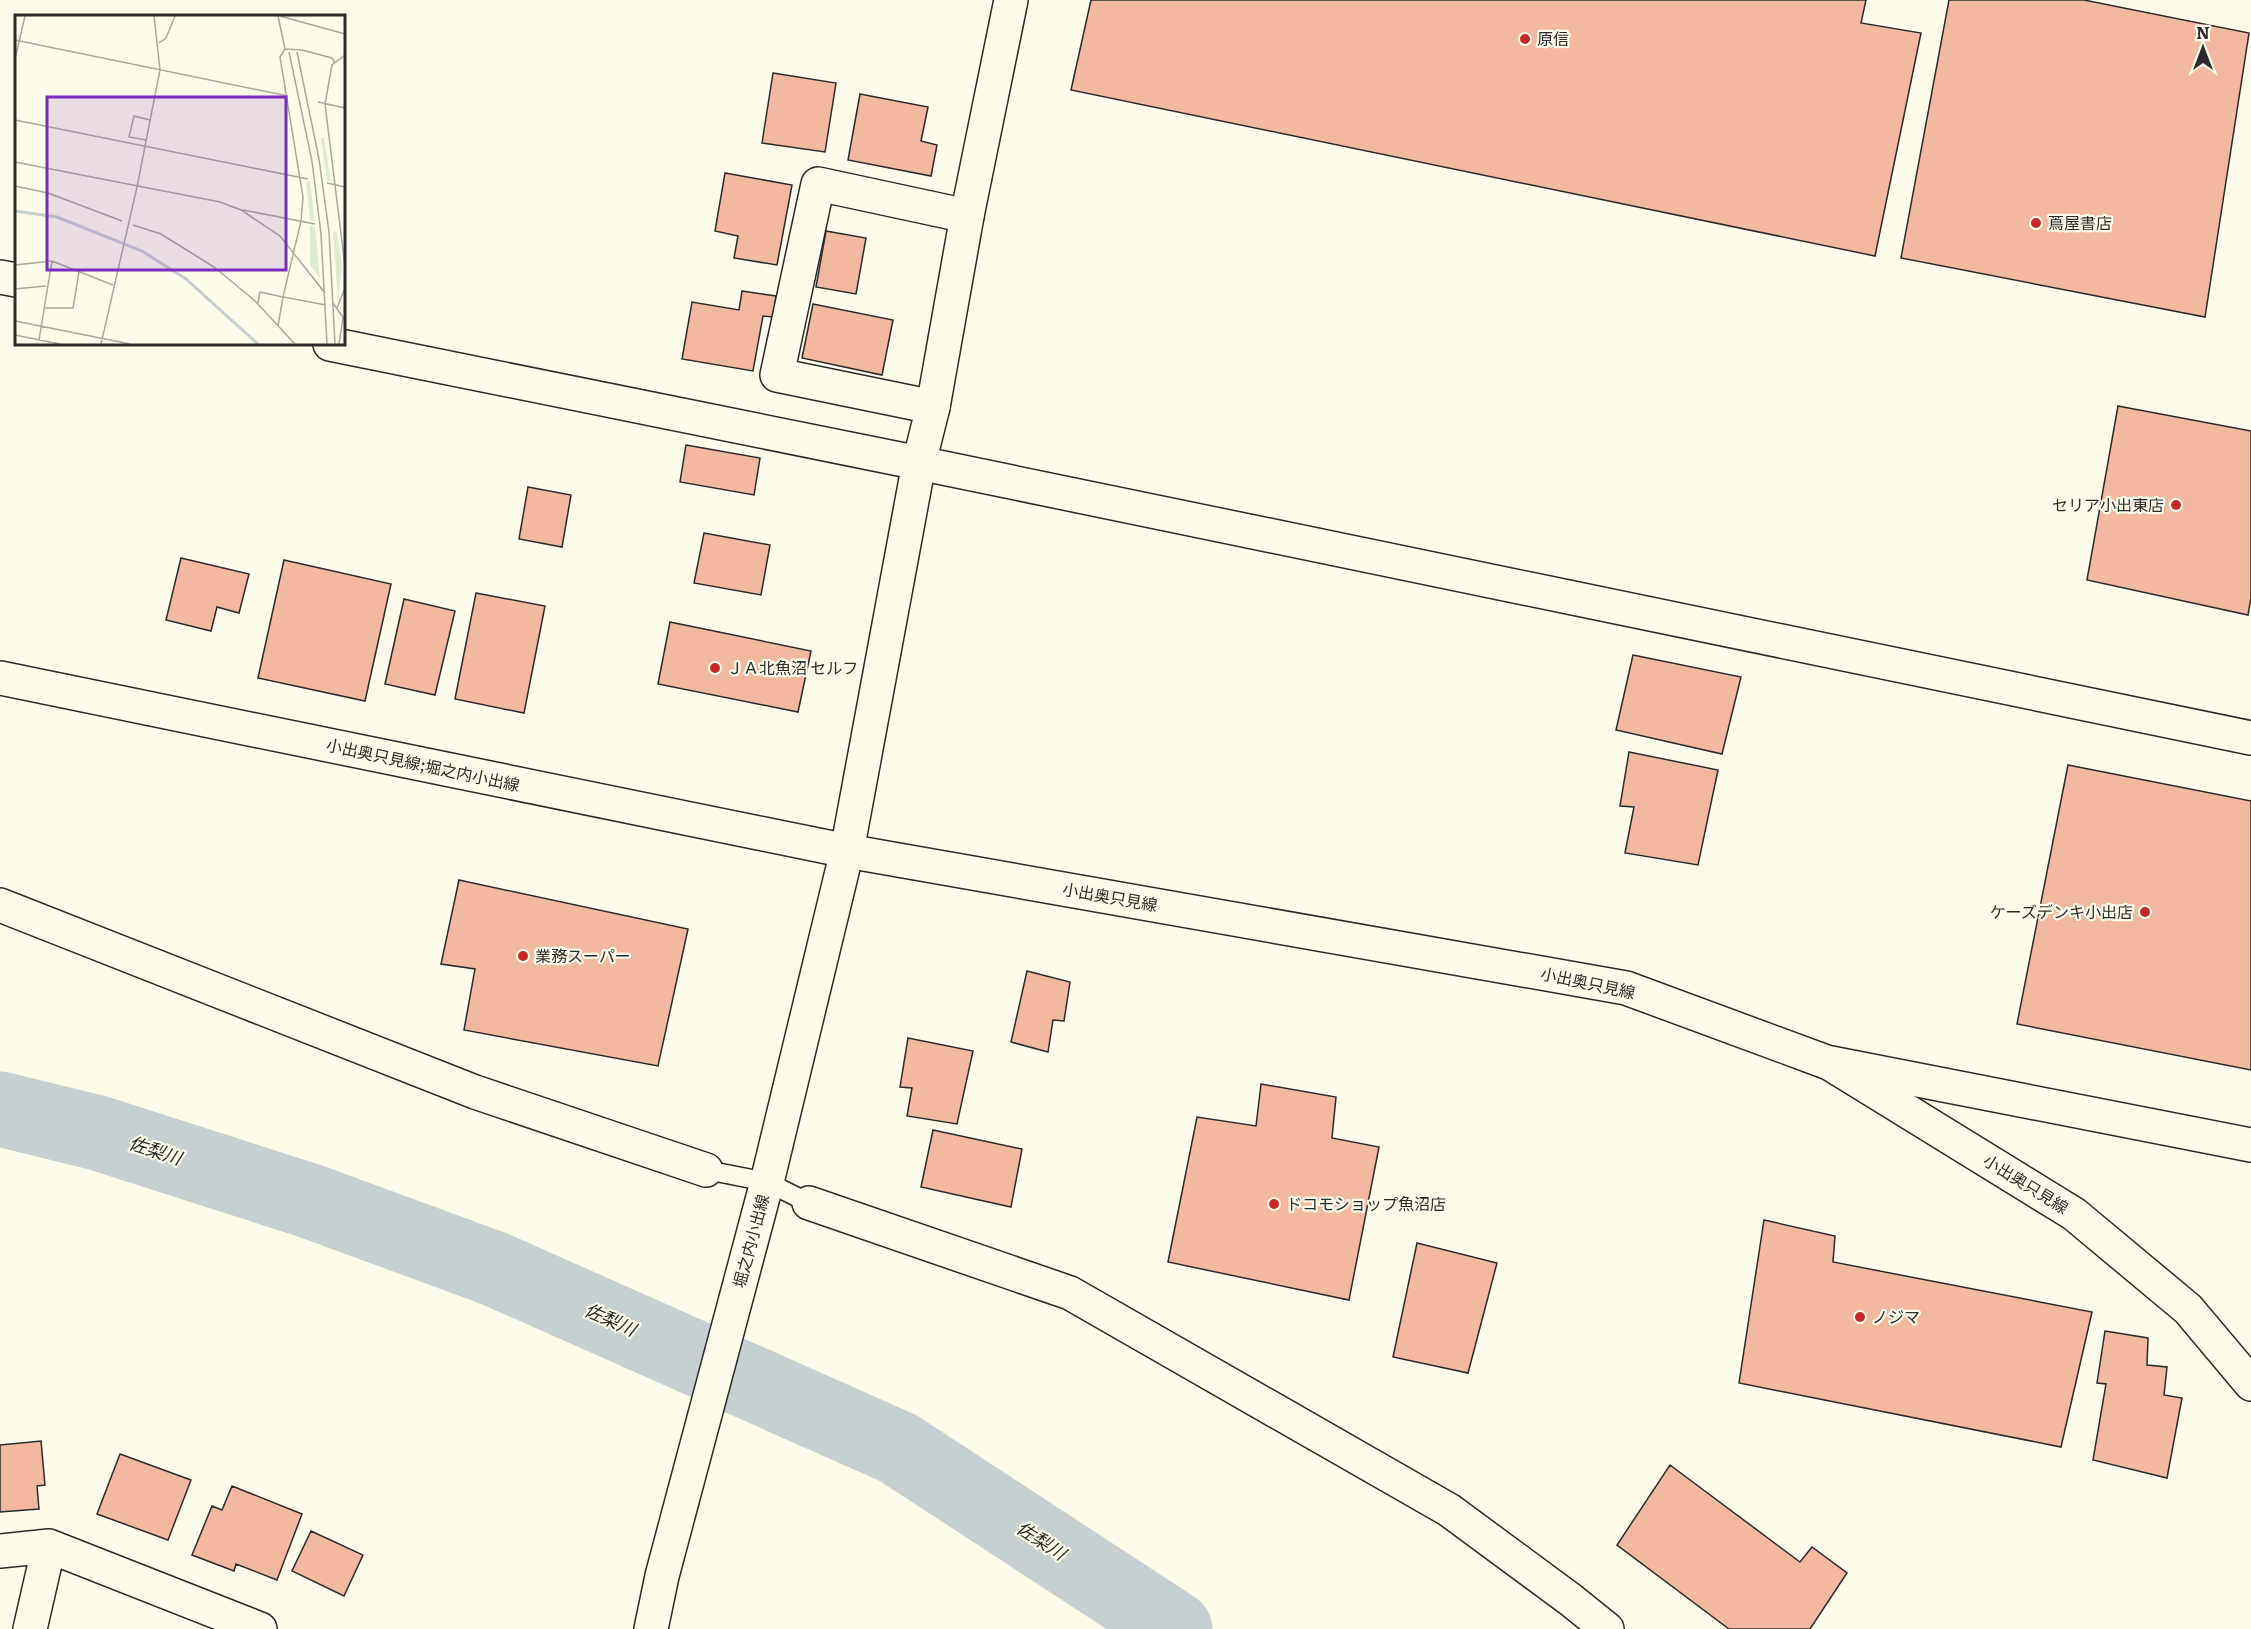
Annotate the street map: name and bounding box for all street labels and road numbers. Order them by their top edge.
street label: 小出奥只見線;堀之内小出線 [324,732,522,796]
street label: 小出奥只見線 [1061,876,1160,916]
street label: 小出奥只見線 [1539,960,1638,1004]
street label: 小出奥只見線 [1979,1148,2074,1219]
street label: 堀之内小出線 [726,1191,774,1290]

